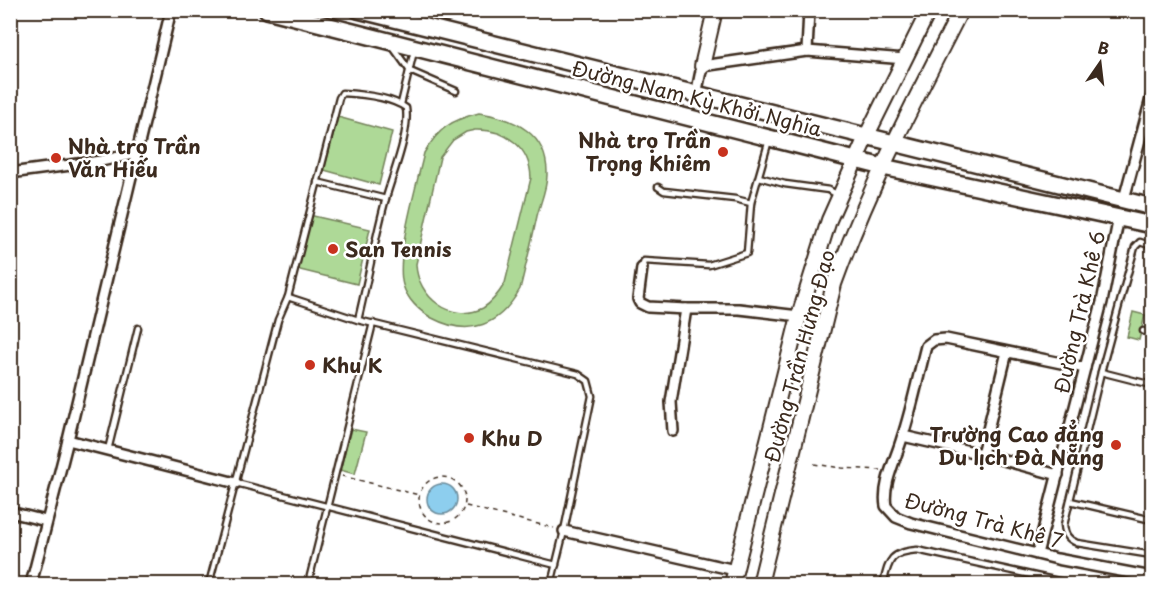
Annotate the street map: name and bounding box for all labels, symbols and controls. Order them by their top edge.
north arrow [1070,33,1130,93]
text: B [1096,35,1112,60]
street label: Đường Nam Kỳ Khởi Nghĩa [569,52,826,144]
place label: Nhà trọ Trần Trọng Khiêm [578,125,711,178]
place label: Nhà trọ Trần Văn Hiếu [68,131,201,184]
marker: Nhà trọ Trần Trọng Khiêm [716,145,730,159]
marker: Nhà trọ Trần Văn Hiếu [49,151,63,165]
street label: Đường Trà Khê 6 [1046,228,1112,396]
place label: San Tennis [345,234,452,264]
marker: San Tennis [326,242,340,256]
street label: Đường Trần Hưng Đạo [756,246,842,466]
place label: Khu K [322,350,383,380]
marker: Khu K [303,358,317,372]
place label: Trường Cao đẳng Du lịch Đà Nẵng [929,419,1104,472]
place label: Khu D [481,423,543,453]
marker: Khu D [462,431,476,445]
marker: Trường Cao đẳng Du lịch Đà Nẵng [1109,438,1123,452]
street label: Đường Trà Khê 7 [901,484,1067,556]

